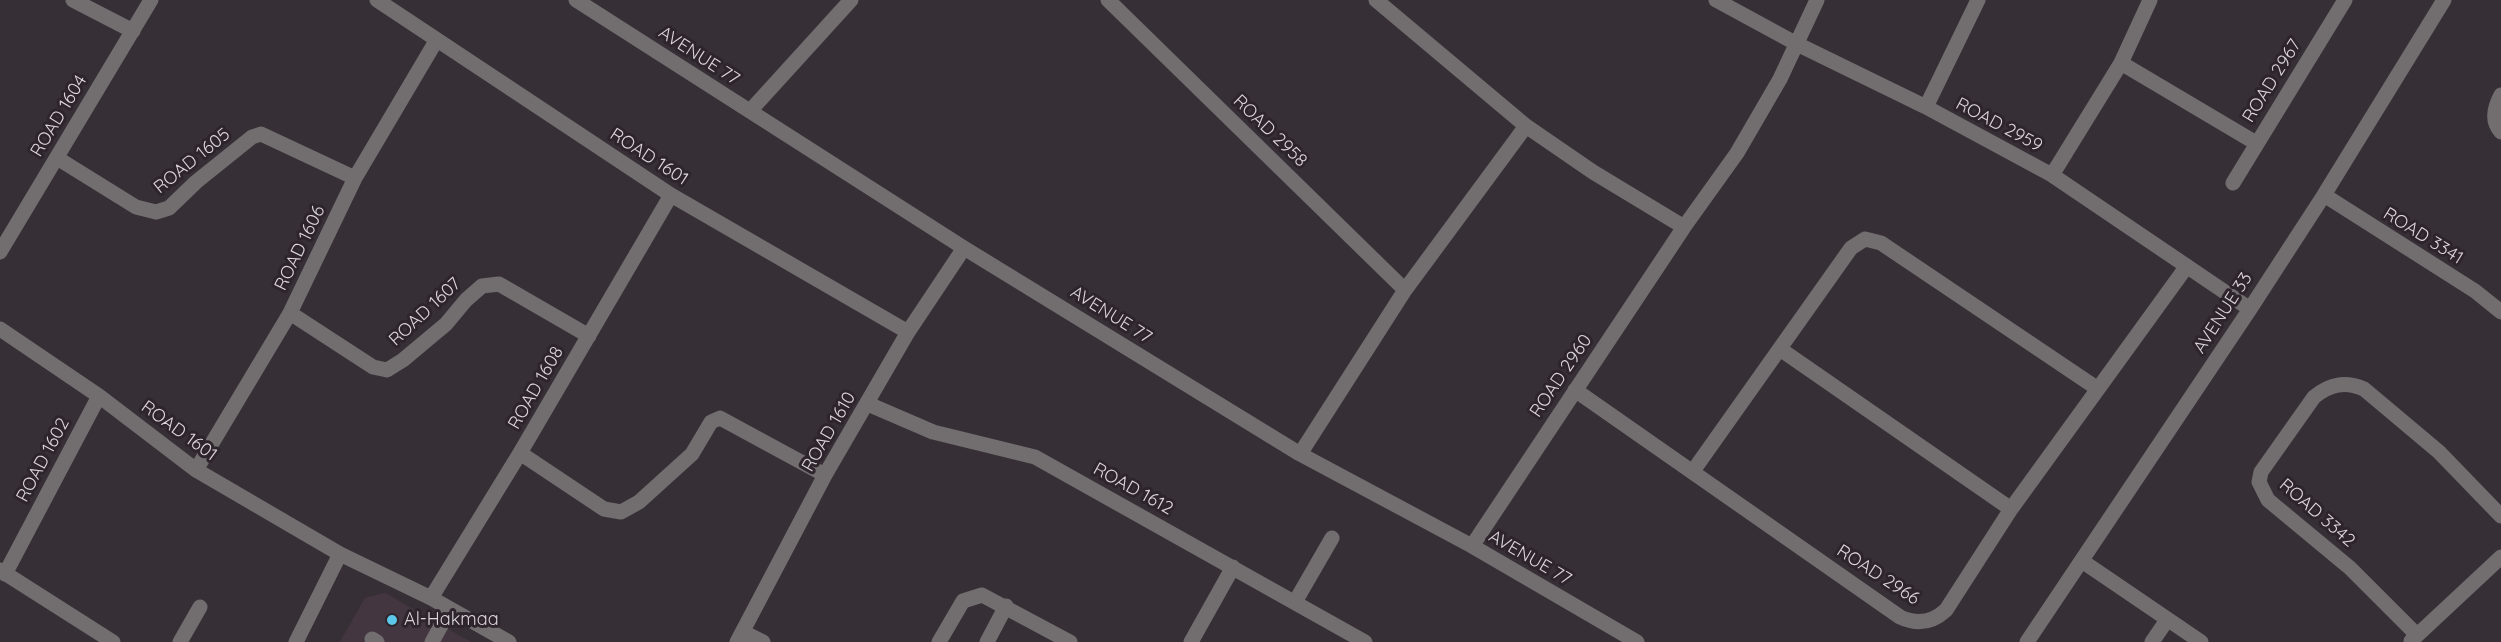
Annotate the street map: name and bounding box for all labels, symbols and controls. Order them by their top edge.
street label: AVENUE 77 [655,22,743,90]
street label: ROAD 2967 [2238,35,2306,127]
street label: ROAD 1604 [26,71,92,161]
street label: ROAD 2958 [1228,90,1312,172]
street label: ROAD 2959 [1952,93,2046,157]
street label: ROAD 1605 [149,124,235,198]
street label: ROAD 1601 [606,124,692,190]
street label: ROAD 1606 [270,202,330,294]
street label: ROAD 3341 [2379,203,2467,269]
street label: AVENUE 33 [2189,268,2257,358]
street label: ROAD 1607 [385,273,465,351]
street label: AVENUE 77 [1066,282,1156,348]
street label: ROAD 2960 [1525,330,1597,422]
street label: ROAD 1608 [504,343,568,433]
street label: ROAD 1610 [797,388,861,476]
street label: ROAD 1601 [137,396,221,466]
street label: ROAD 1602 [12,414,74,506]
street label: ROAD 1612 [1089,458,1177,520]
street label: ROAD 3342 [2275,474,2359,552]
street label: AVENUE 77 [1485,526,1575,590]
street label: ROAD 2966 [1833,540,1923,610]
place label: Al-Hakmaa [404,609,499,631]
marker: Al-Hakmaa [385,613,399,627]

